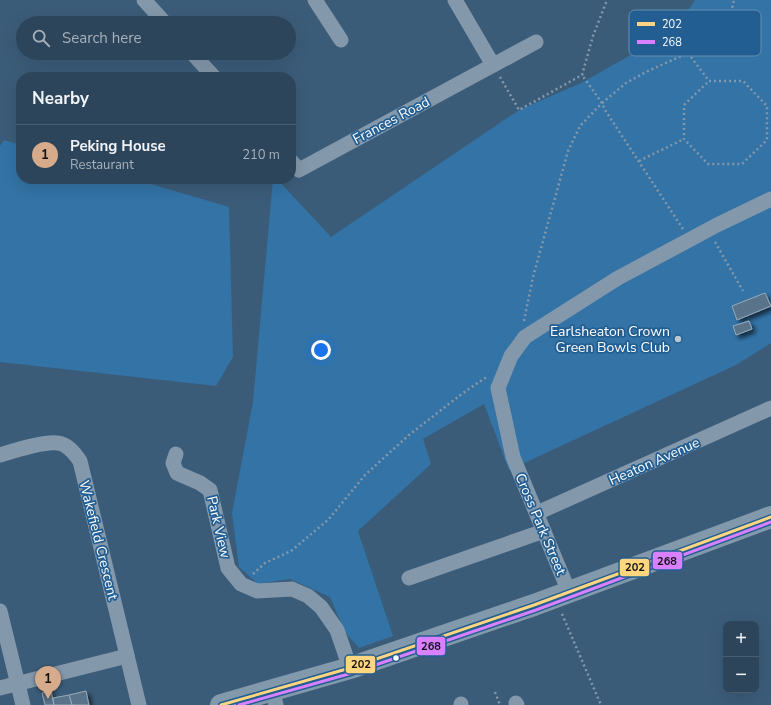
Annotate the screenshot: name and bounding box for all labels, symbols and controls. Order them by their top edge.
legend [629,10,761,56]
search box [16,16,296,60]
text: 202 [662,17,682,32]
icon: search [30,27,52,49]
text: Search here [62,28,142,48]
text: 268 [662,35,682,50]
text: Nearby [32,87,89,110]
street label: Frances Road [349,92,433,149]
text: Peking House [70,136,166,156]
text: 1 [41,146,49,164]
text: 210 m [242,146,280,164]
text: Restaurant [70,156,134,174]
place label: Earlsheaton Crown Green Bowls Club [550,322,670,357]
marker: Earlsheaton Crown Green Bowls Club [673,334,683,344]
your location [311,340,331,360]
street label: Heaton Avenue [606,433,703,490]
street label: Cross Park Street [511,470,571,578]
street label: Wakefield Crescent [74,478,123,602]
street label: Park View [202,494,235,560]
line badge: 268 [652,551,683,570]
text: 268 [657,554,677,569]
line badge: 202 [619,558,650,577]
text: 202 [625,560,645,575]
map controls [723,621,759,693]
button: + [723,621,759,657]
line badge: 268 [416,636,446,656]
text: 268 [421,639,441,654]
unlabelled marker [391,653,401,663]
line badge: 202 [345,655,376,674]
text: 202 [351,657,371,672]
button: − [723,657,759,693]
pin: 1 [35,666,61,699]

